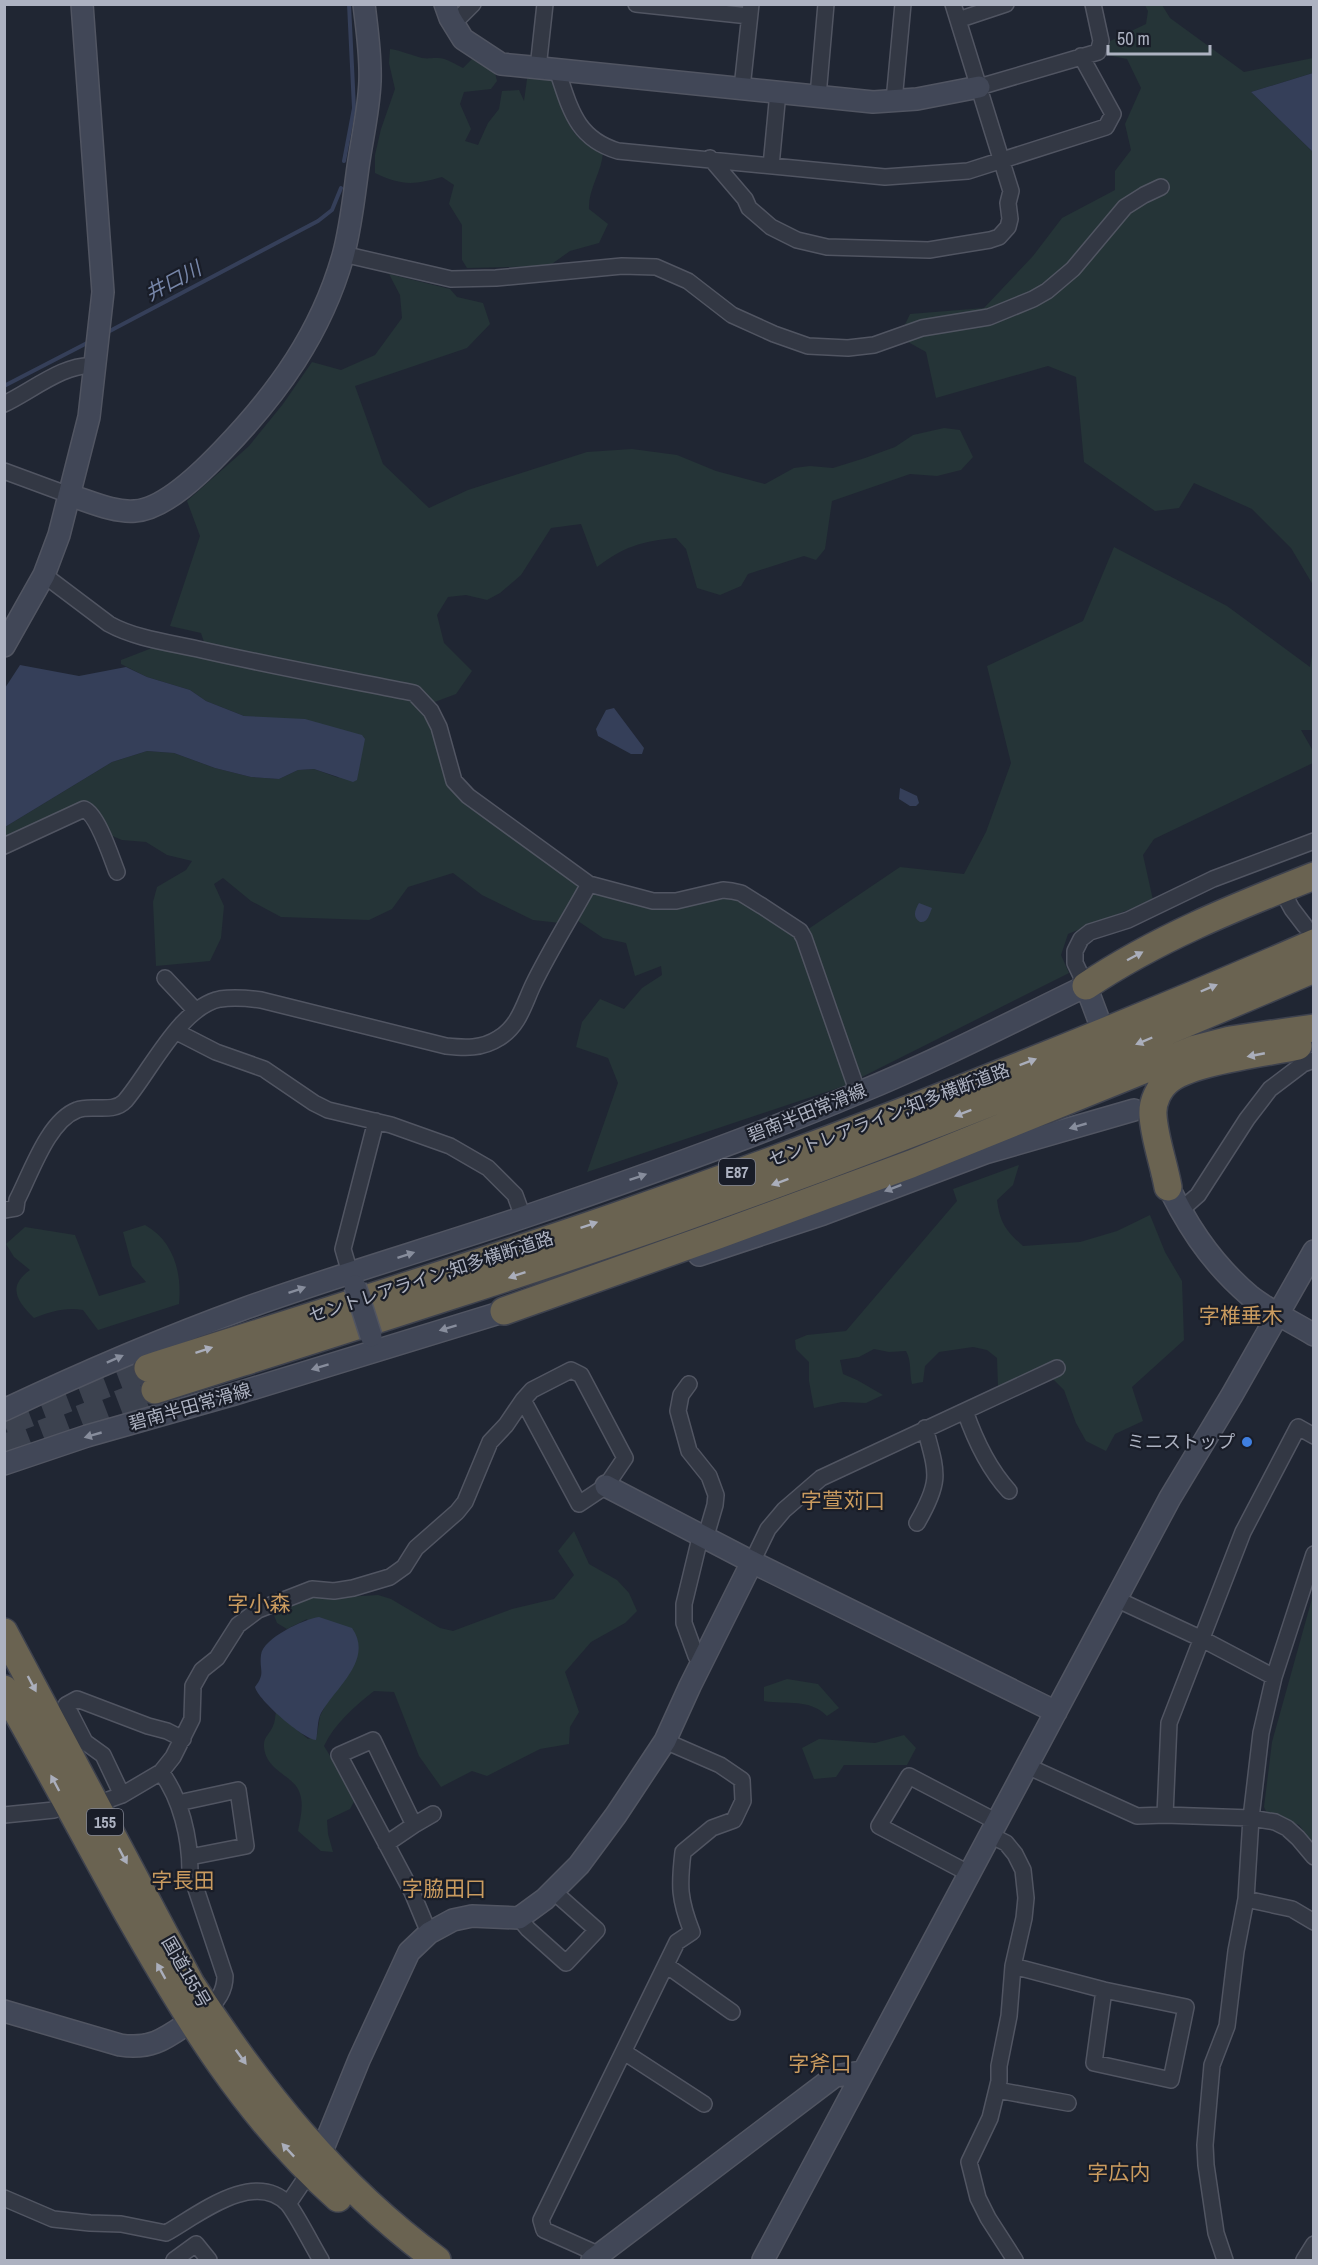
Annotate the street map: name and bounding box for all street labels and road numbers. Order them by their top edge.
street label: セントレアライン;知多横断道路 [765,1057,1013,1172]
street label: 碧南半田常滑線 [744,1077,870,1148]
road number: E87 [719,1159,755,1185]
street label: セントレアライン;知多横断道路 [305,1225,556,1328]
street label: 碧南半田常滑線 [126,1377,254,1436]
road number: 155 [87,1809,123,1835]
street label: 国道155号 [156,1931,217,2012]

